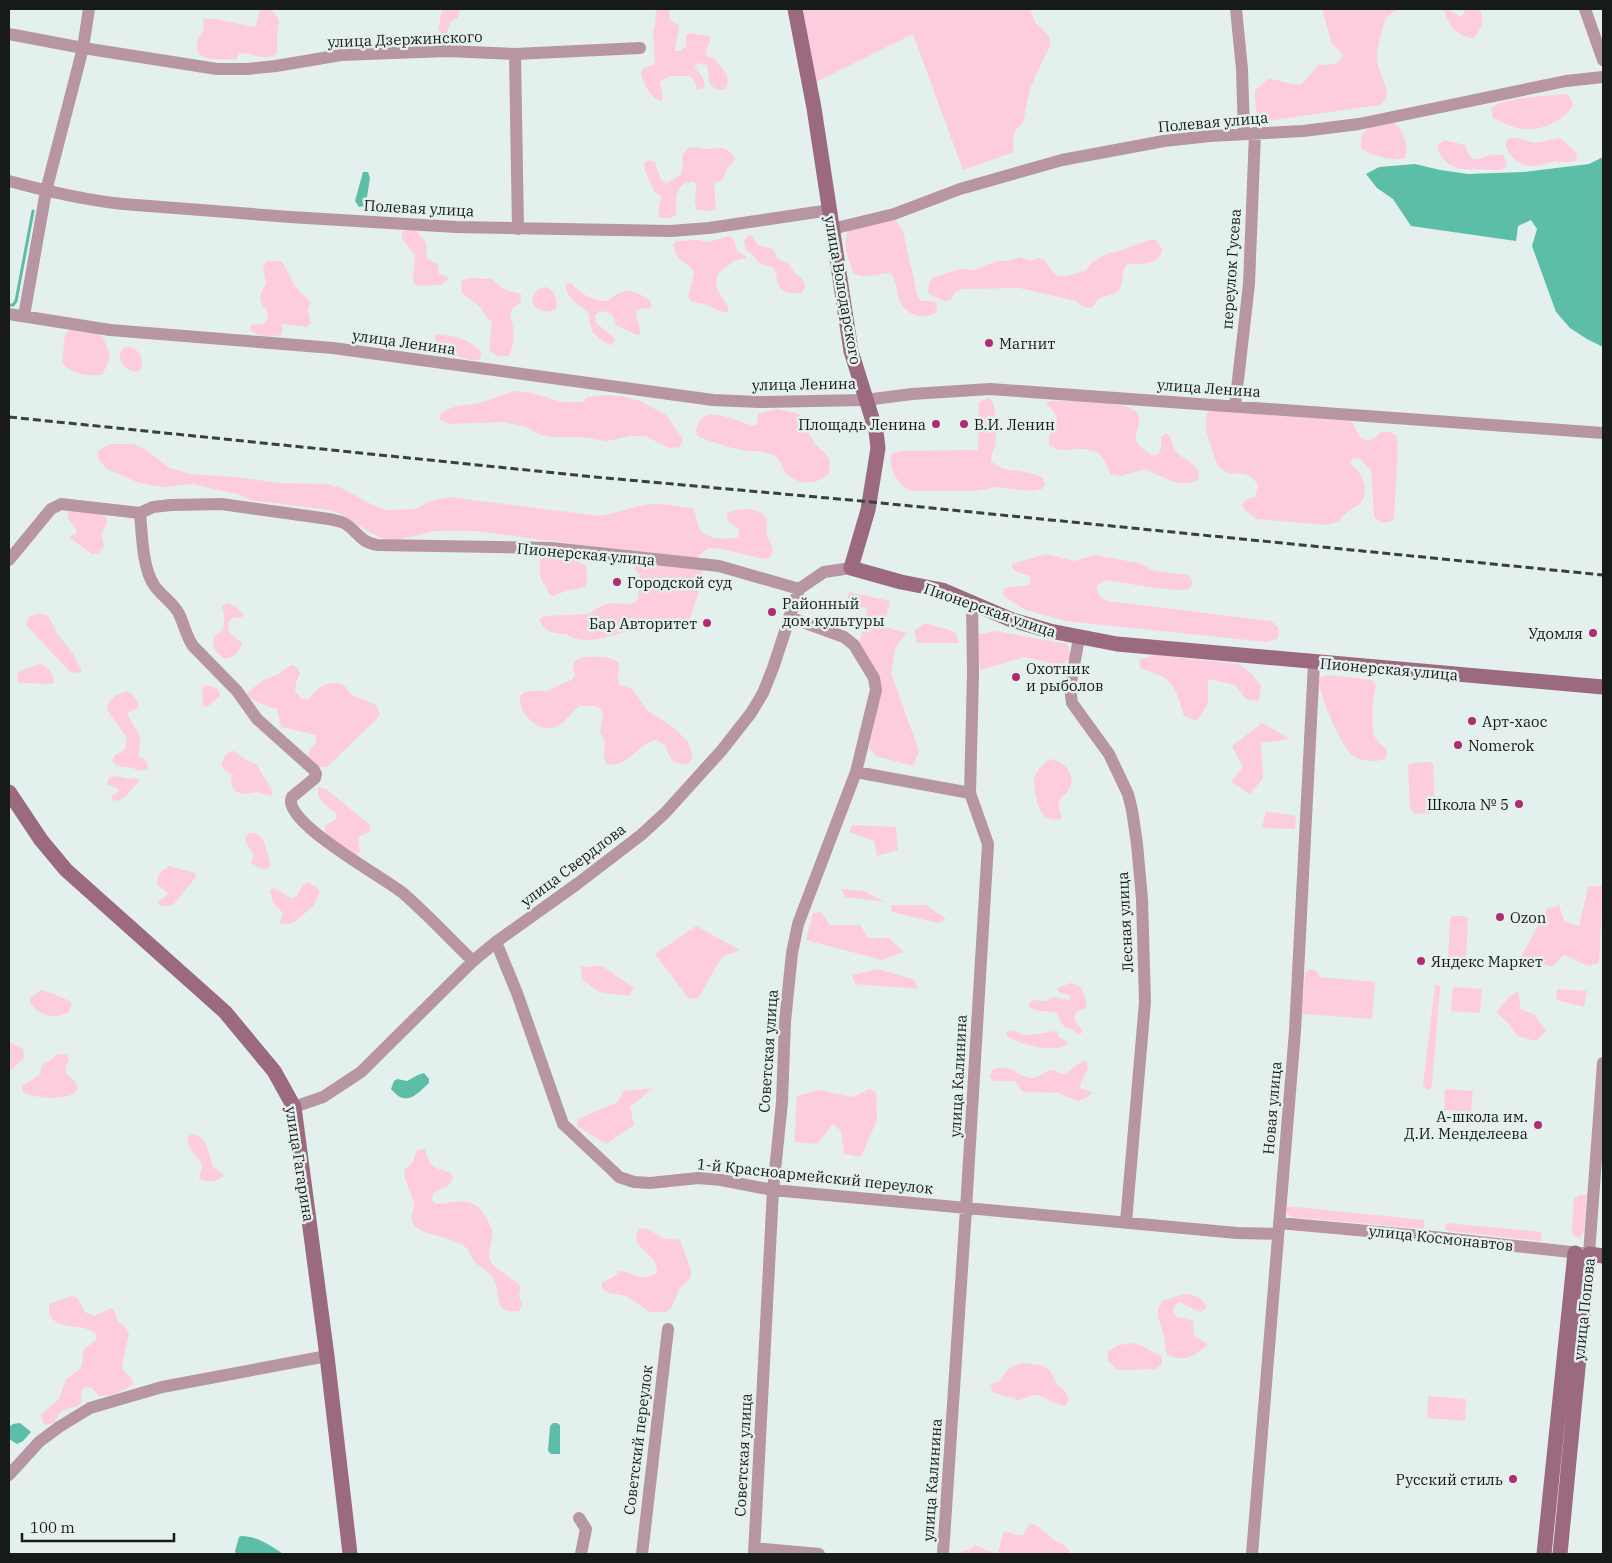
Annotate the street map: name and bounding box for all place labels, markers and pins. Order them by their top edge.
place label: Магнит [999,334,1055,353]
marker: Магнит [983,337,995,349]
place label: Площадь Ленина [798,415,926,434]
place label: В.И. Ленин [974,415,1055,434]
marker: Площадь Ленина [930,418,942,430]
marker: В.И. Ленин [958,418,970,430]
place label: Городской суд [627,573,732,592]
marker: Городской суд [611,576,623,588]
place label: Районный дом культуры [782,594,884,630]
marker: Районный дом культуры [766,606,778,618]
place label: Бар Авторитет [589,614,697,633]
marker: Бар Авторитет [701,617,713,629]
place label: Удомля [1528,624,1583,643]
marker: Удомля [1587,627,1599,639]
place label: Охотник и рыболов [1026,659,1103,695]
marker: Охотник и рыболов [1010,671,1022,683]
place label: Арт-хаос [1482,712,1548,731]
marker: Арт-хаос [1466,715,1478,727]
place label: Nomerok [1468,736,1534,755]
marker: Nomerok [1452,739,1464,751]
place label: Школа № 5 [1427,795,1509,814]
marker: Школа № 5 [1513,798,1525,810]
place label: Ozon [1510,908,1547,927]
marker: Ozon [1494,911,1506,923]
place label: Яндекс Маркет [1431,952,1543,971]
marker: Яндекс Маркет [1415,955,1427,967]
place label: А-школа им. Д.И. Менделеева [1404,1107,1528,1143]
marker: А-школа им. Д.И. Менделеева [1532,1119,1544,1131]
place label: Русский стиль [1396,1470,1503,1489]
marker: Русский стиль [1507,1473,1519,1485]

